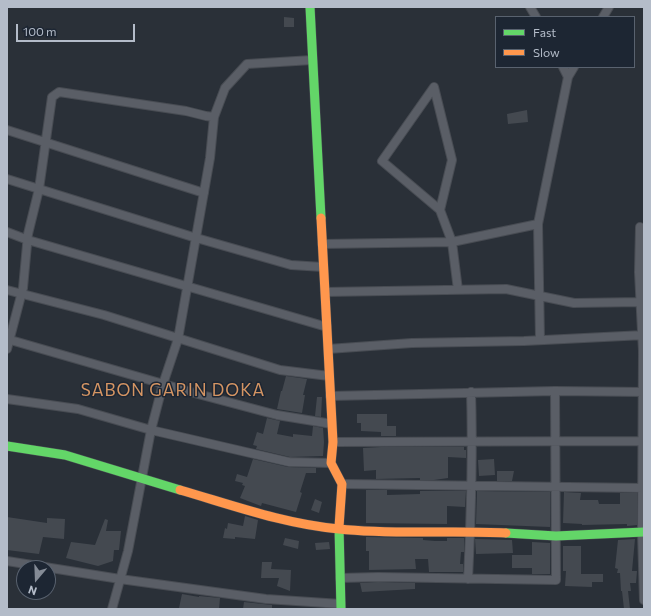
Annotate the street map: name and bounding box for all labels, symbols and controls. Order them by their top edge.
scale bar [18,16,137,42]
legend [495,16,635,68]
text: 100 m [23,24,57,38]
text: Fast [533,25,556,39]
text: Slow [533,45,560,59]
district label: SABON GARIN DOKA [81,380,265,400]
north arrow [16,560,56,600]
text: N [26,583,38,598]

